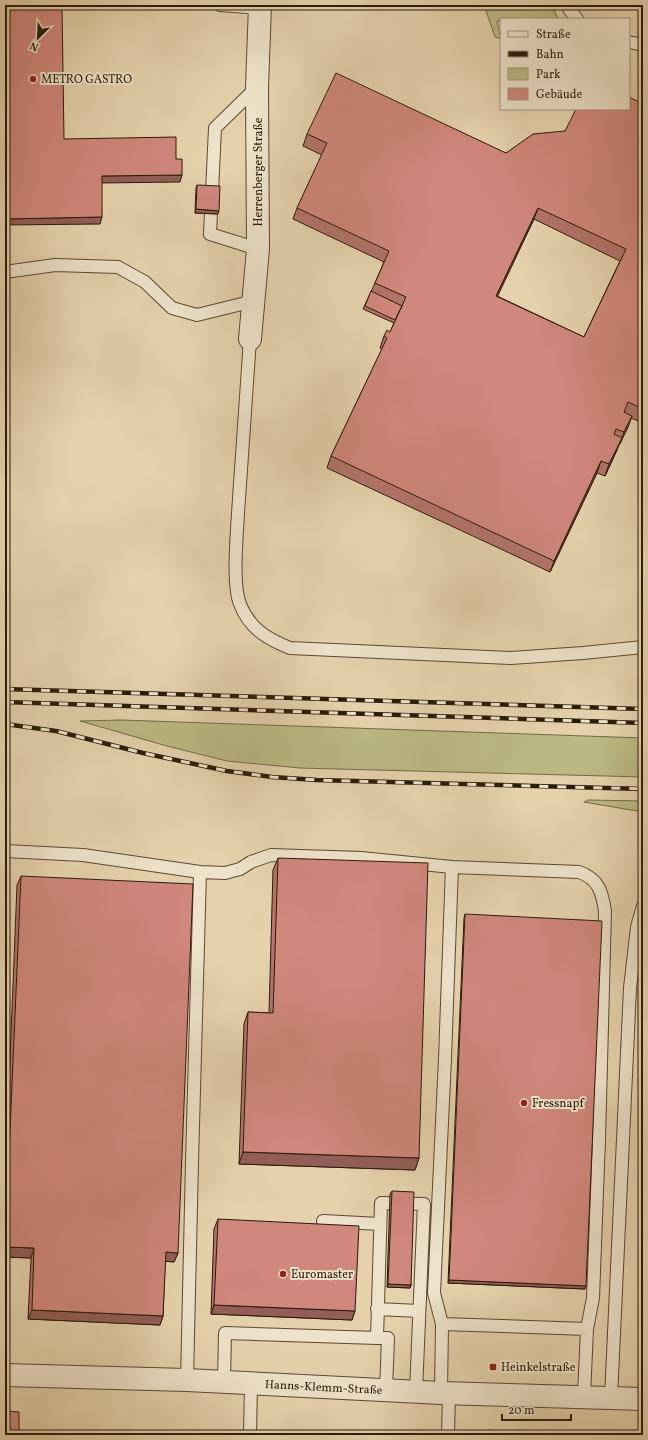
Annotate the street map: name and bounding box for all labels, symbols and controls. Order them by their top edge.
north arrow [18,18,58,58]
legend [500,18,630,110]
text: Straße [536,27,571,43]
text: N [28,37,41,54]
text: Bahn [536,47,564,63]
text: Park [536,67,561,83]
place label: METRO GASTRO [41,72,132,88]
marker: METRO GASTRO [28,74,38,84]
text: Gebäude [536,87,583,103]
street label: Herrenberger Straße [251,117,267,226]
place label: Fressnapf [532,1096,585,1112]
marker: Fressnapf [519,1098,529,1108]
place label: Euromaster [291,1267,353,1283]
marker: Euromaster [278,1269,288,1279]
place label: Heinkelstraße [501,1360,576,1376]
marker: Heinkelstraße [488,1362,498,1372]
street label: Hanns-Klemm-Straße [265,1377,383,1399]
scale bar [502,1396,571,1422]
text: 20 m [508,1403,535,1419]

